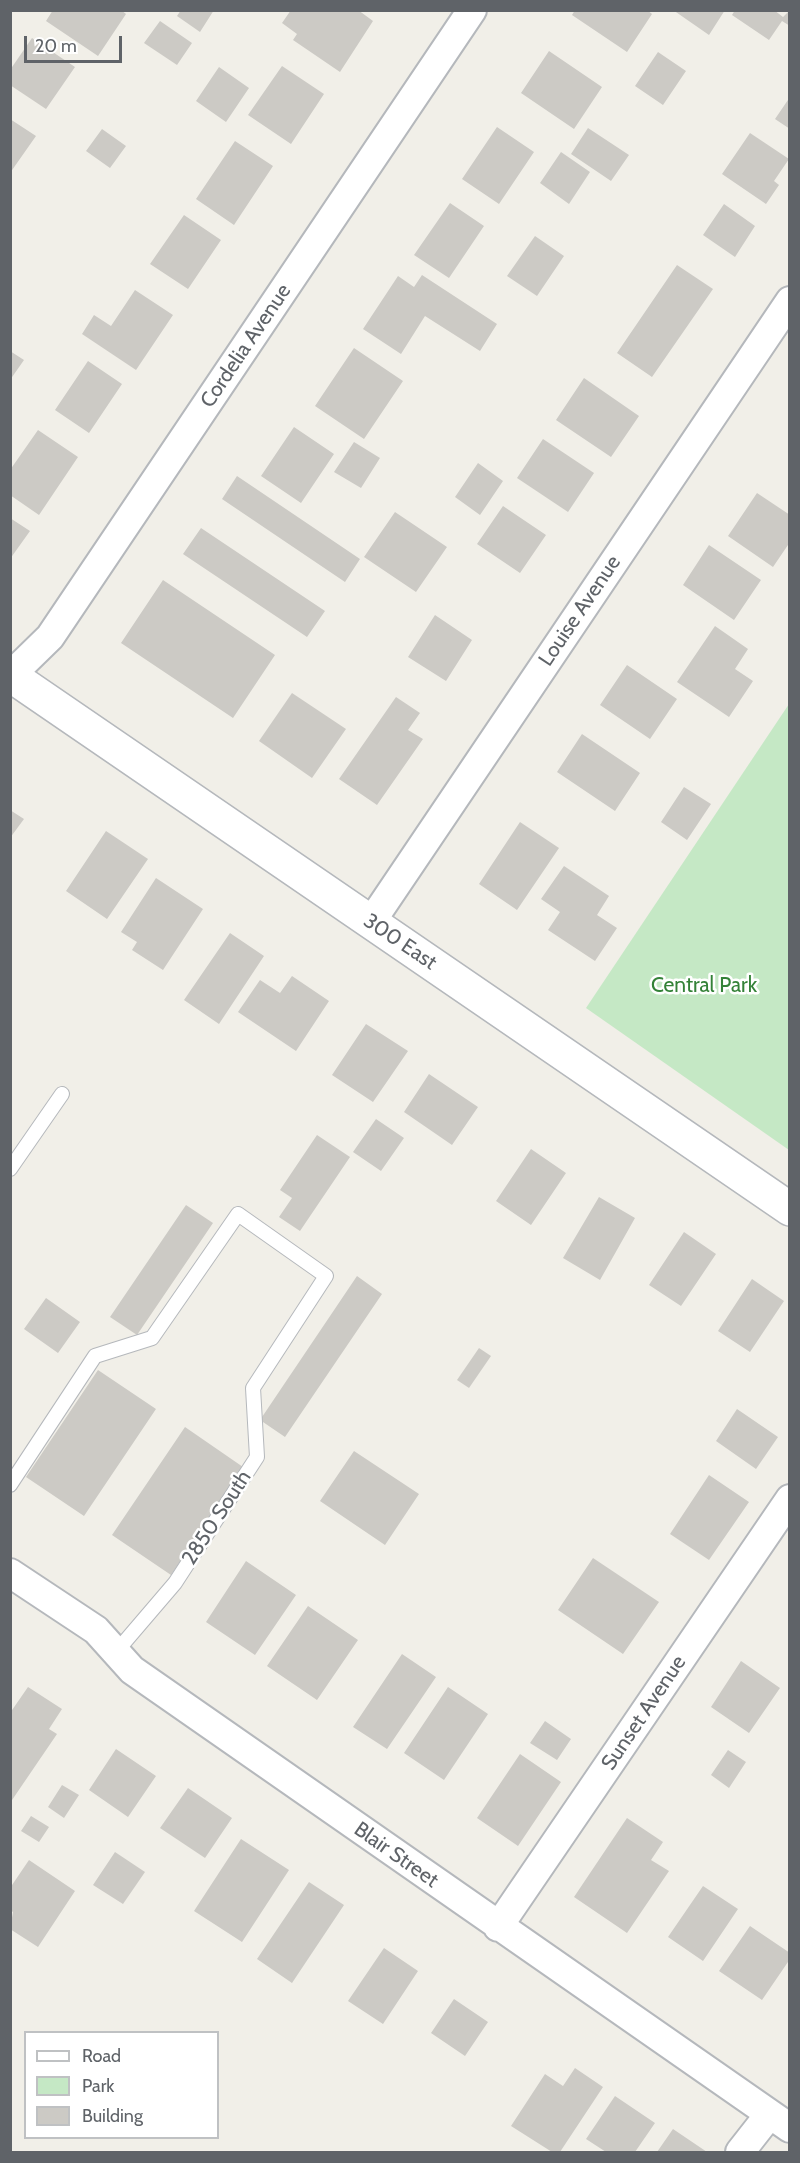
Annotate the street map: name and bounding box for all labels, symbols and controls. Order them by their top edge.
scale bar [27,24,124,62]
text: 20 m [35,35,77,57]
street label: Cordelia Avenue [195,279,297,413]
street label: Louise Avenue [534,551,626,671]
street label: 300 East [359,908,441,976]
park label: Central Park [651,973,757,999]
street label: 2850 South [177,1466,257,1570]
street label: Sunset Avenue [596,1651,692,1775]
street label: Blair Street [349,1817,443,1893]
legend [24,2031,219,2139]
text: Road [82,2045,121,2067]
text: Park [82,2075,114,2097]
text: Building [82,2105,143,2127]

